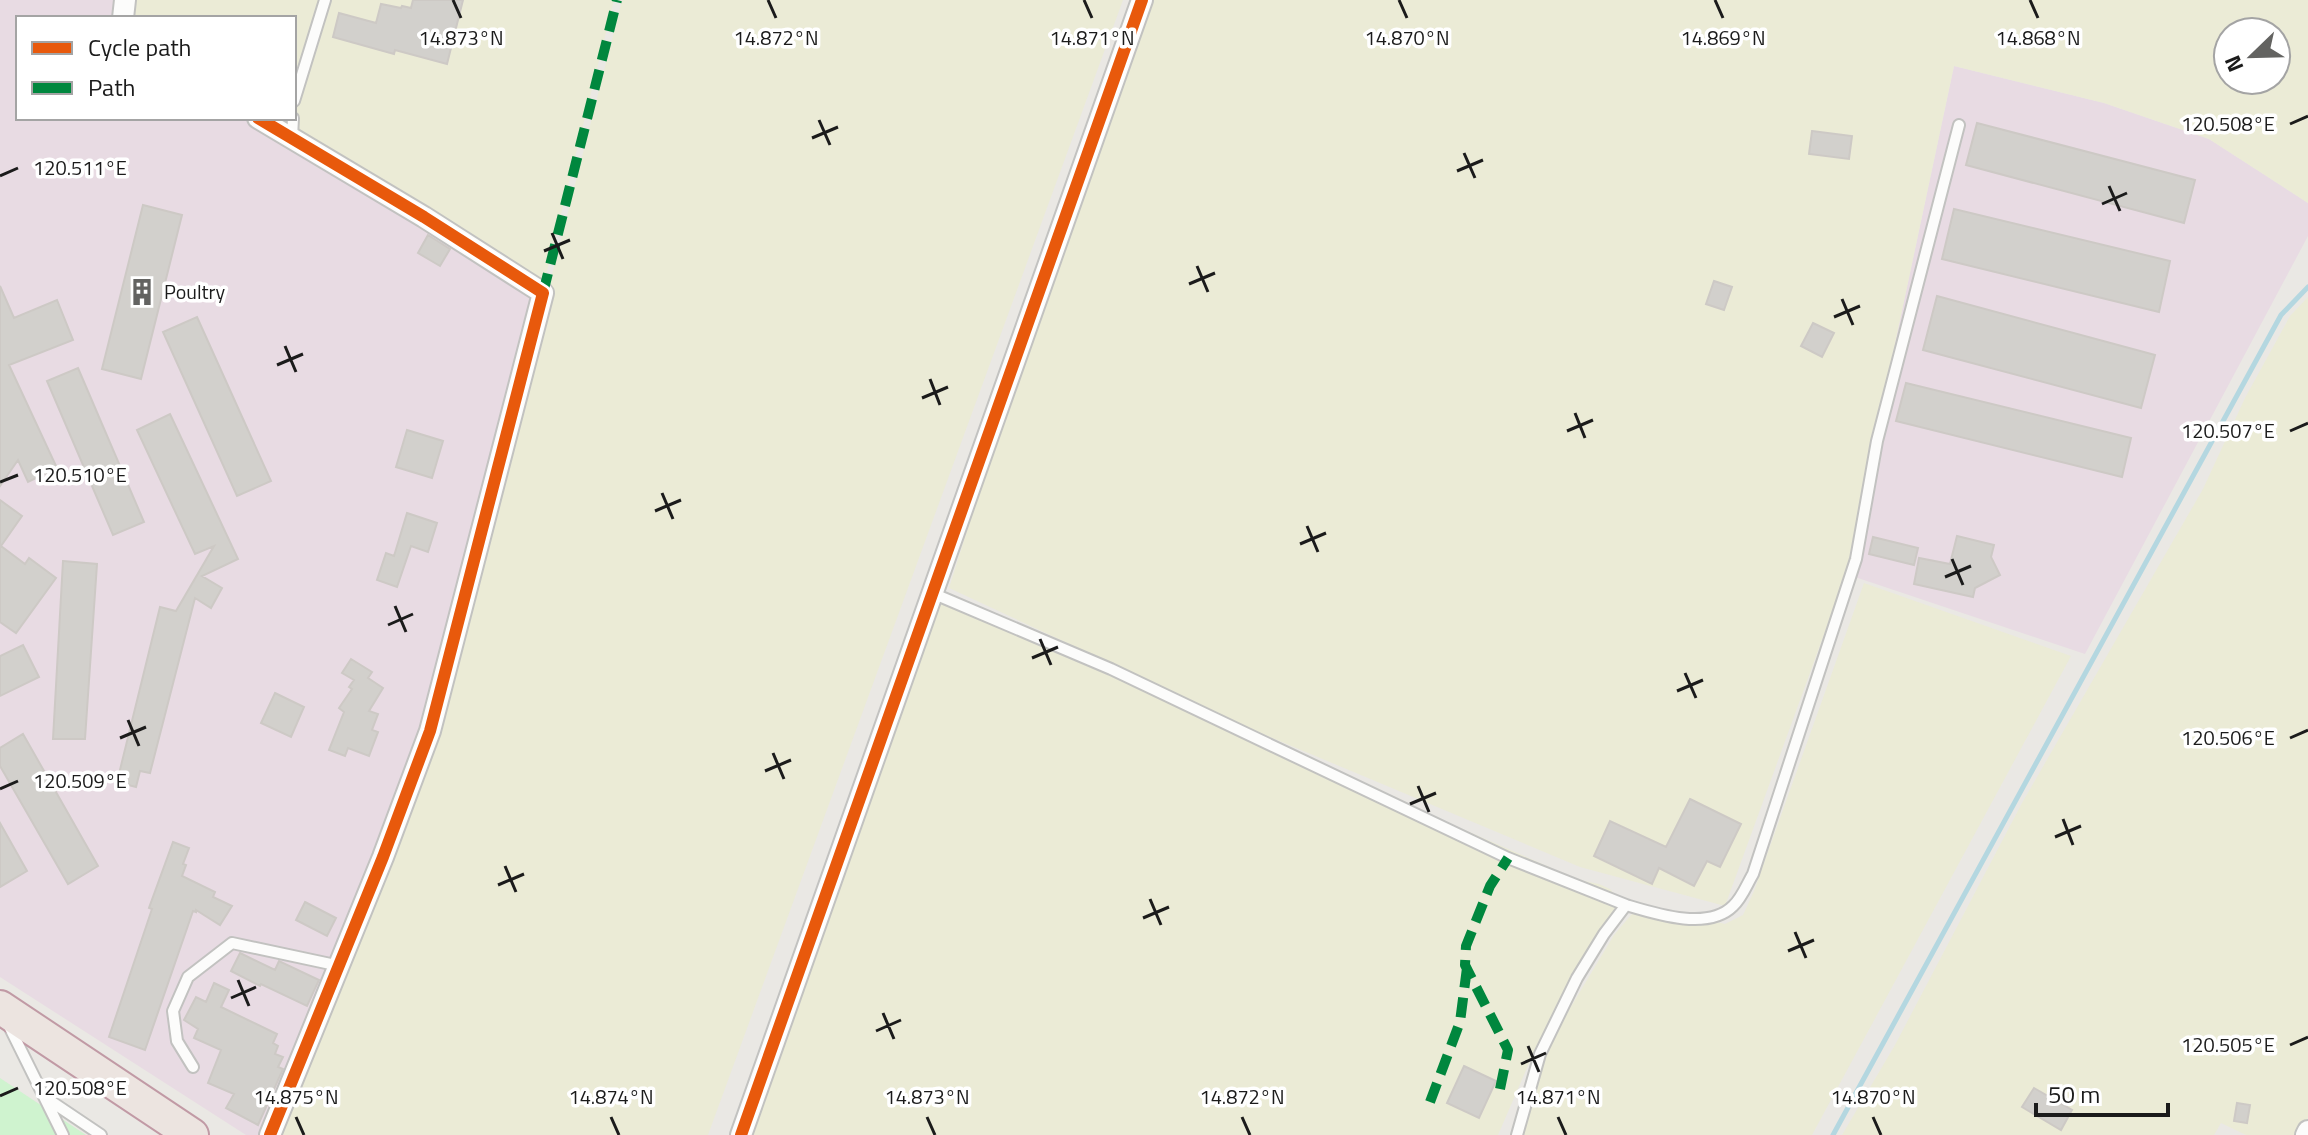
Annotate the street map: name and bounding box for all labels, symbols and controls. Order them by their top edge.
legend [16,16,296,120]
north arrow [2212,16,2292,96]
text: 14.873°N [418,22,504,53]
text: 14.872°N [733,22,819,53]
text: 14.871°N [1049,22,1135,53]
text: 14.870°N [1364,22,1450,53]
text: 14.869°N [1680,22,1766,53]
text: 14.868°N [1995,22,2081,53]
text: Cycle path [88,29,191,65]
text: N [2215,50,2252,77]
text: Path [88,69,135,105]
text: 120.508°E [2181,108,2275,139]
text: 120.511°E [33,152,127,183]
place label: Poultry [164,276,226,307]
building icon: Poultry [127,277,157,307]
text: 120.507°E [2181,415,2275,446]
text: 120.510°E [33,459,127,490]
text: 120.506°E [2181,722,2275,753]
text: 120.509°E [33,765,127,796]
text: 120.505°E [2181,1029,2275,1060]
scale bar [2036,1067,2168,1117]
text: 120.508°E [33,1072,127,1103]
text: 50 m [2048,1076,2100,1112]
text: 14.875°N [253,1081,339,1112]
text: 14.874°N [568,1081,654,1112]
text: 14.873°N [884,1081,970,1112]
text: 14.872°N [1199,1081,1285,1112]
text: 14.871°N [1515,1081,1601,1112]
text: 14.870°N [1830,1081,1916,1112]

